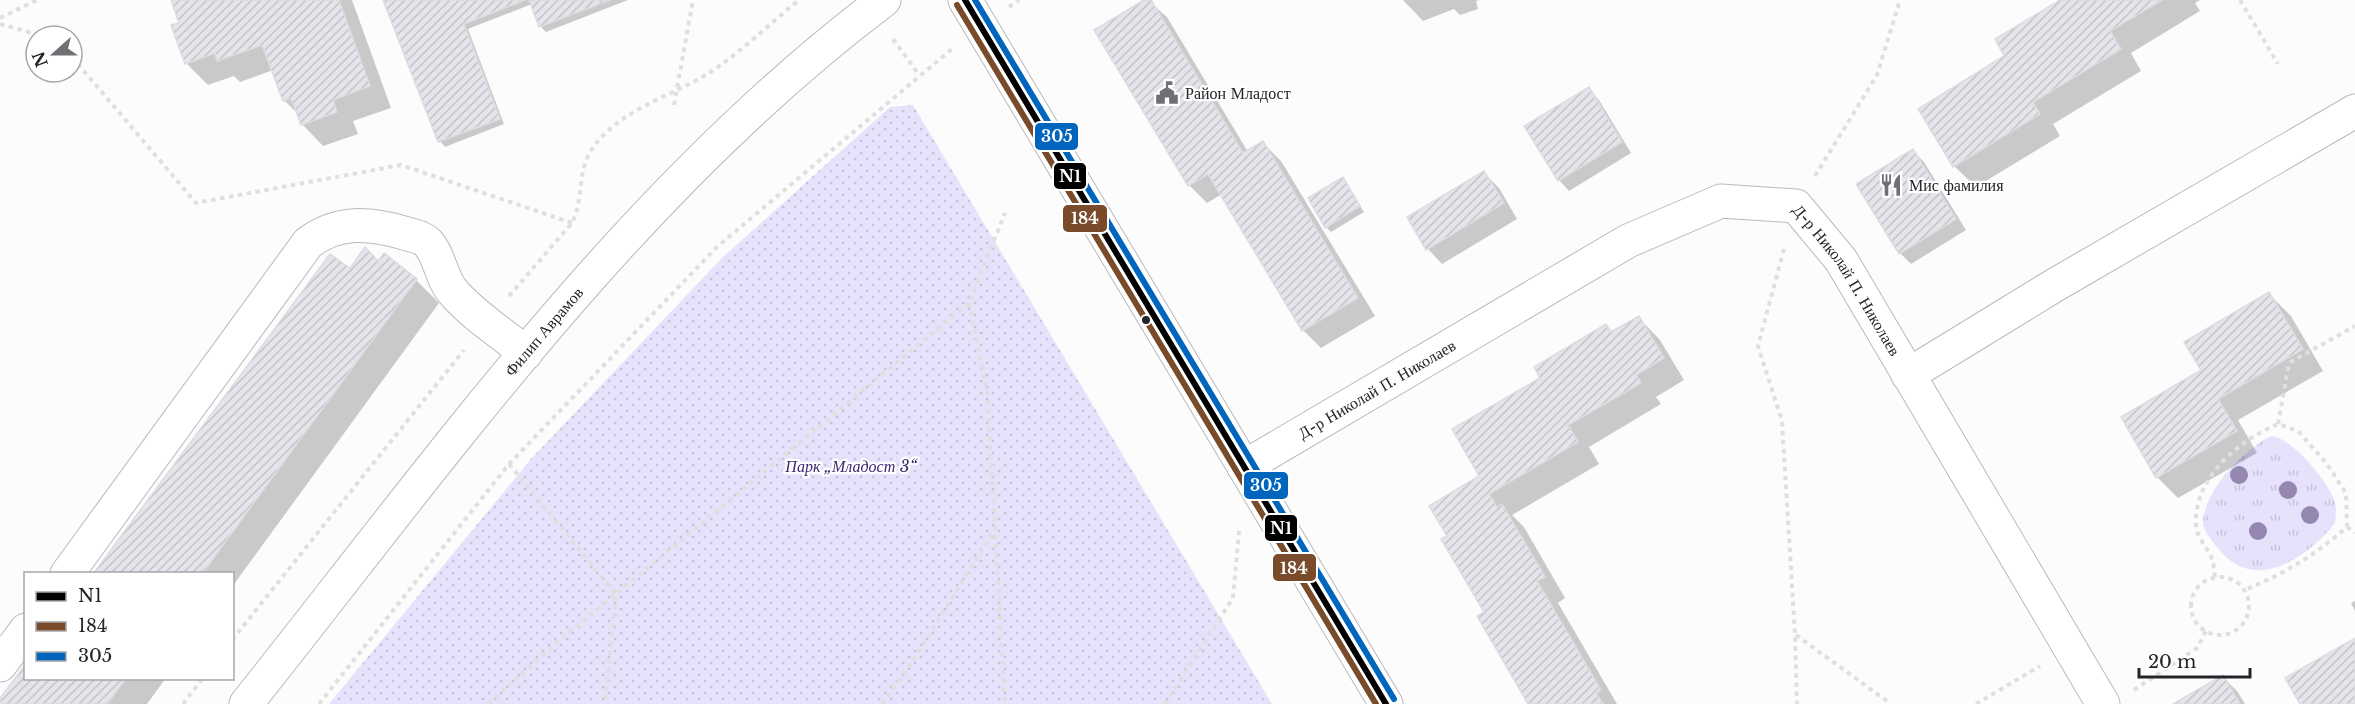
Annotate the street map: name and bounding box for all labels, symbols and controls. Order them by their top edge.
north arrow [24,24,84,84]
text: N [28,49,52,70]
public building icon: Район Младост [1154,80,1180,106]
place label: Район Младост [1185,83,1291,103]
line badge: 305 [1034,122,1079,151]
text: 305 [1041,126,1073,146]
line badge: N1 [1053,162,1087,190]
text: N1 [1059,166,1081,186]
restaurant icon: Мис фамилия [1878,172,1904,198]
place label: Мис фамилия [1909,175,2004,195]
street label: Д-р Николай П. Николаев [1789,200,1905,360]
line badge: 184 [1062,204,1108,233]
text: 184 [1071,208,1099,228]
street label: Филип Аврамов [500,282,588,380]
unlabelled marker [1140,314,1152,326]
street label: Д-р Николай П. Николаев [1294,335,1459,443]
park label: Парк „Младост 3“ [784,456,919,476]
line badge: 305 [1243,471,1289,500]
text: 305 [1250,475,1282,495]
line badge: N1 [1264,514,1298,542]
text: N1 [1270,518,1292,538]
line badge: 184 [1272,553,1317,582]
text: 184 [1280,558,1308,578]
legend [24,572,234,680]
text: N1 [78,585,102,607]
text: 184 [78,615,107,637]
scale bar [2139,641,2250,679]
text: 305 [78,645,112,667]
text: 20 m [2148,651,2196,673]

